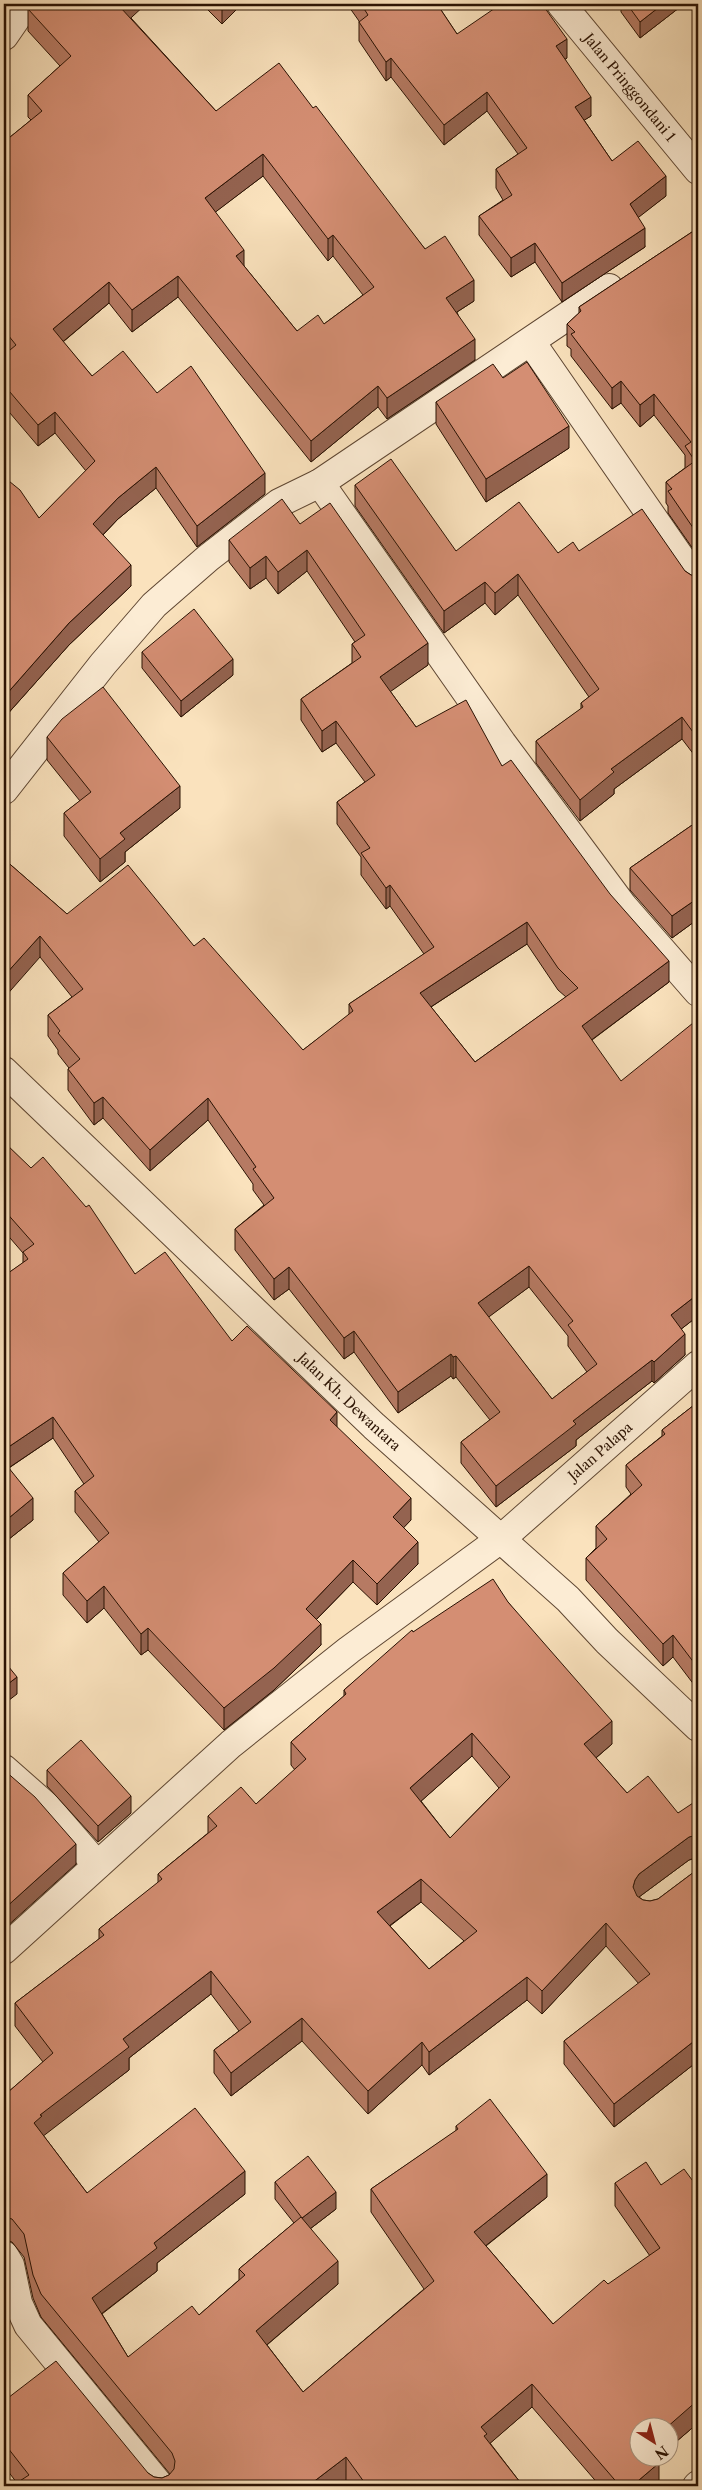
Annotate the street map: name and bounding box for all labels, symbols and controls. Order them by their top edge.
street label: Jalan Pringgondani 1 [579,28,680,145]
street label: Jalan Kh. Dewantara [292,1347,405,1455]
street label: Jalan Palapa [563,1418,637,1486]
north arrow [630,2418,680,2468]
text: N [651,2442,672,2463]

